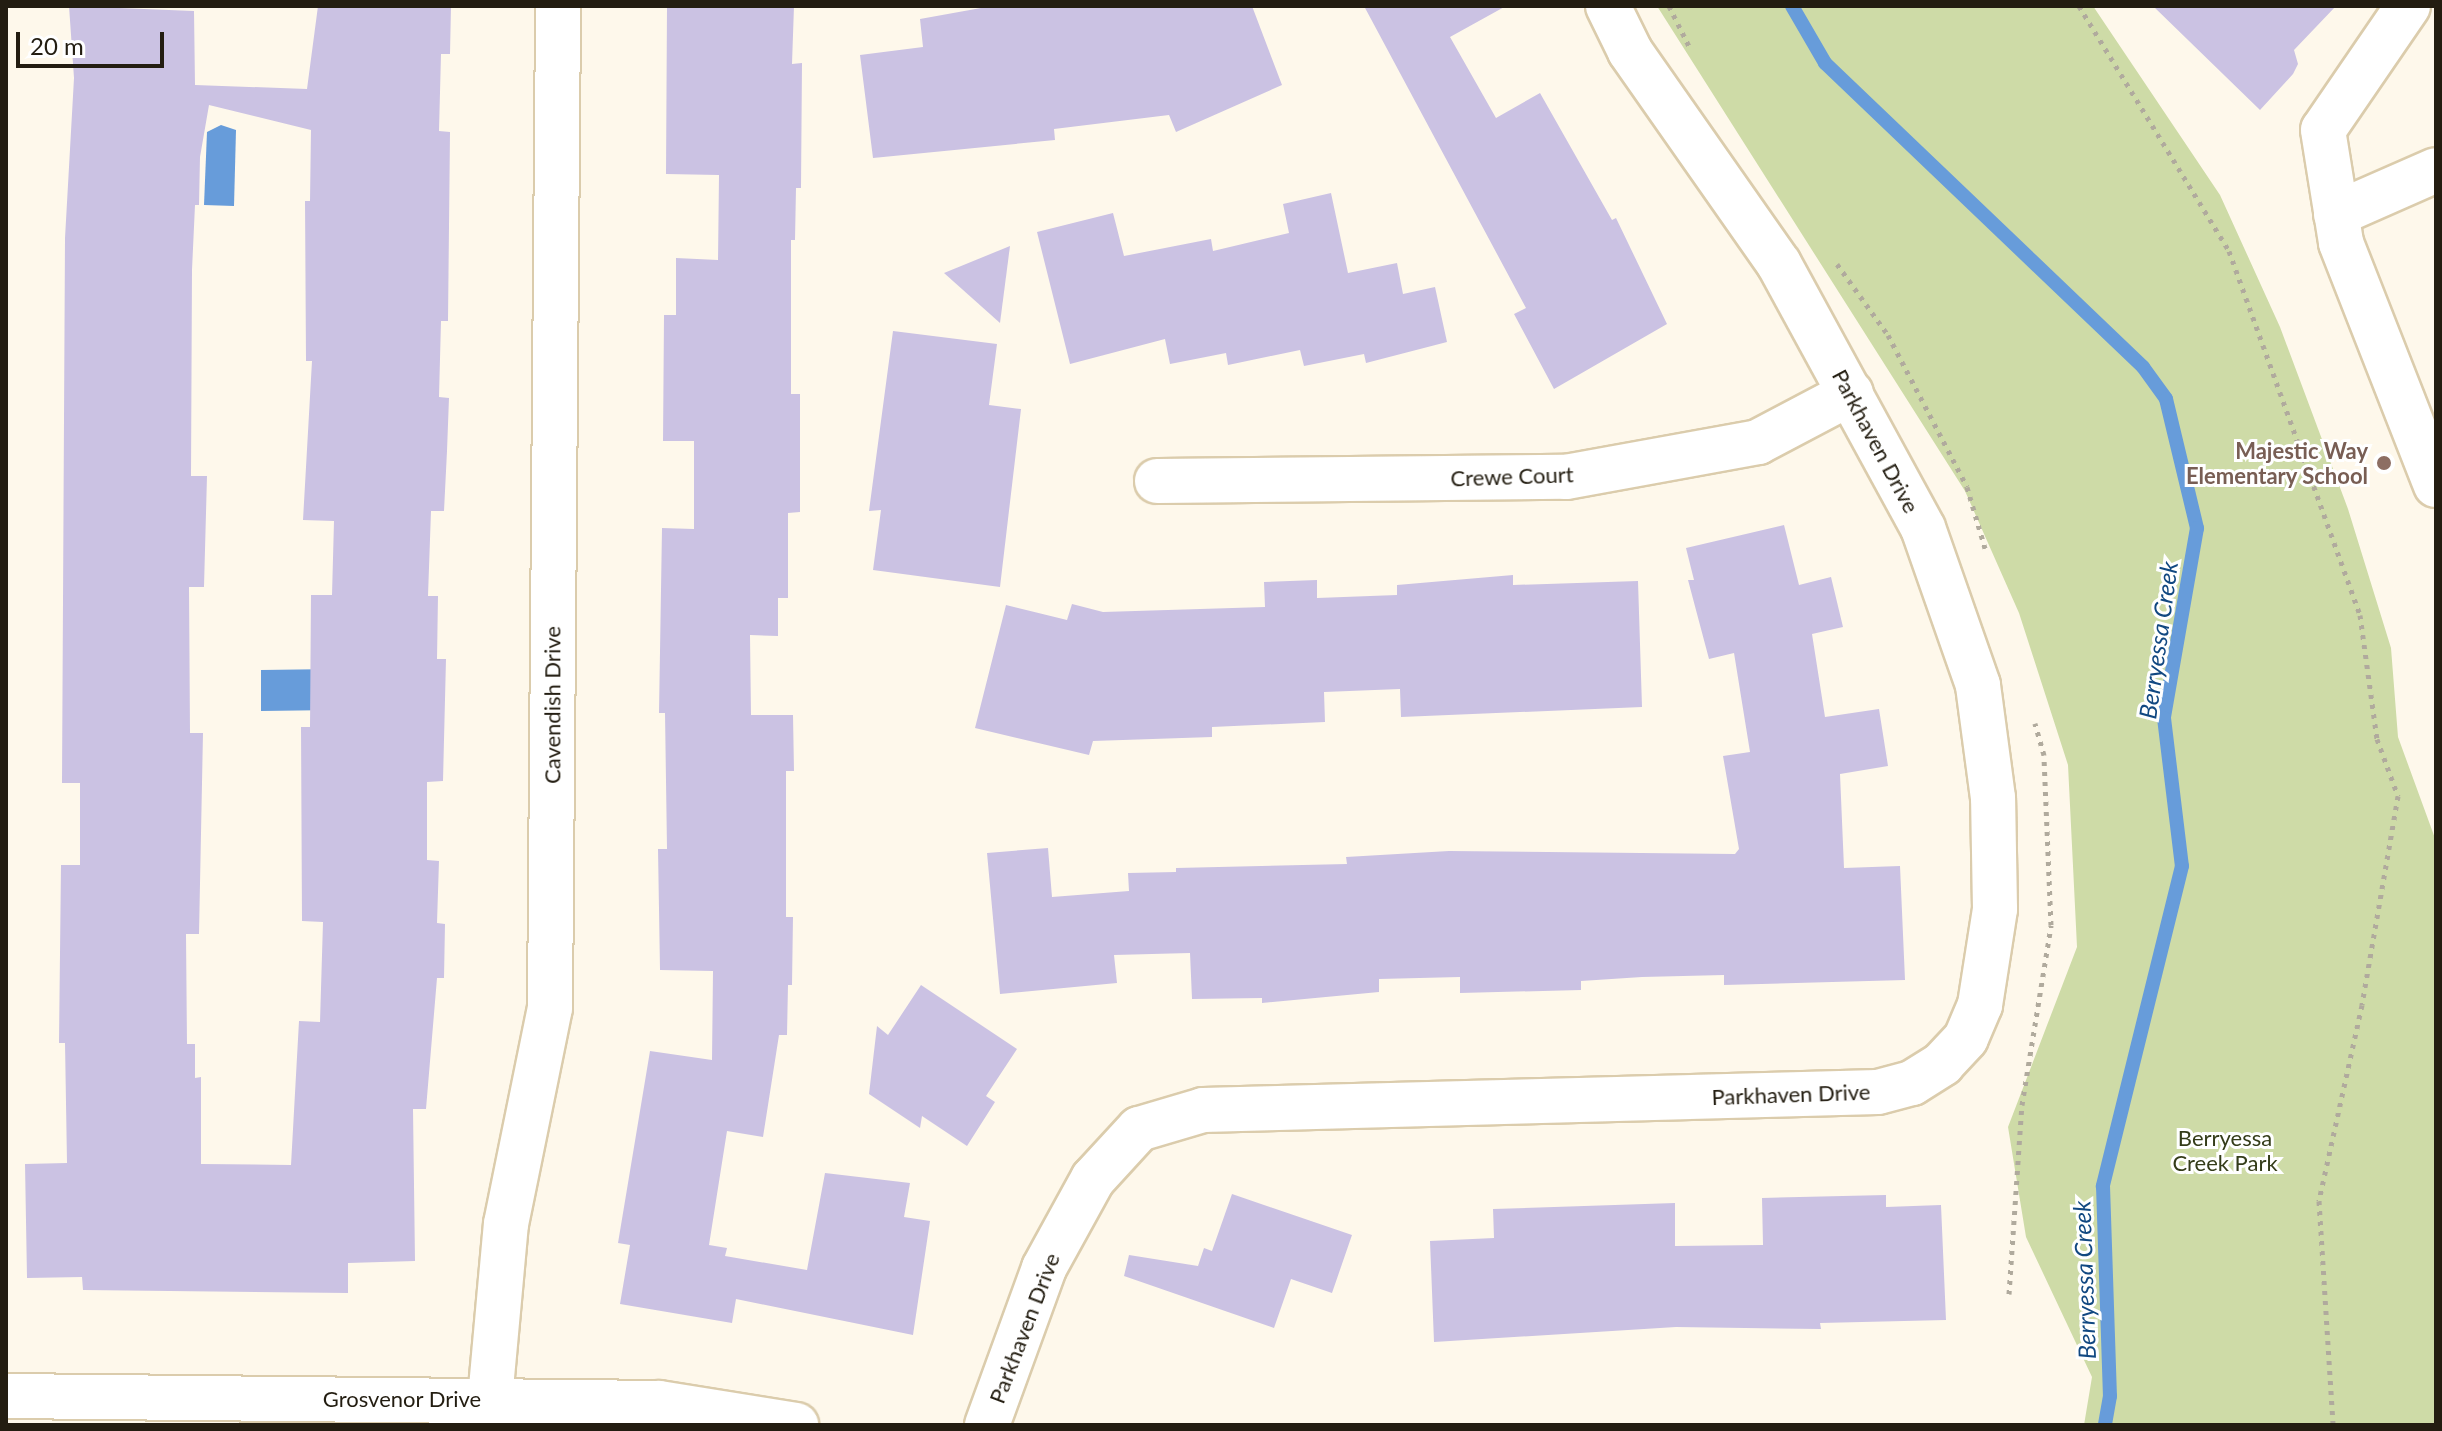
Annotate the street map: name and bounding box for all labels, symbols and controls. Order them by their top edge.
scale bar [20,16,168,66]
text: 20 m [30,31,84,60]
street label: Parkhaven Drive [1827,365,1925,517]
place label: Majestic Way Elementary School [2185,437,2368,488]
marker: Majestic Way Elementary School [2375,454,2393,472]
street label: Crewe Court [1450,461,1574,491]
water label: Berryessa Creek [2133,559,2183,721]
street label: Cavendish Drive [539,626,565,784]
street label: Parkhaven Drive [1711,1078,1871,1110]
park label: Berryessa Creek Park [2172,1124,2278,1176]
water label: Berryessa Creek [2067,1200,2101,1360]
street label: Parkhaven Drive [983,1249,1065,1407]
street label: Grosvenor Drive [323,1386,481,1412]

